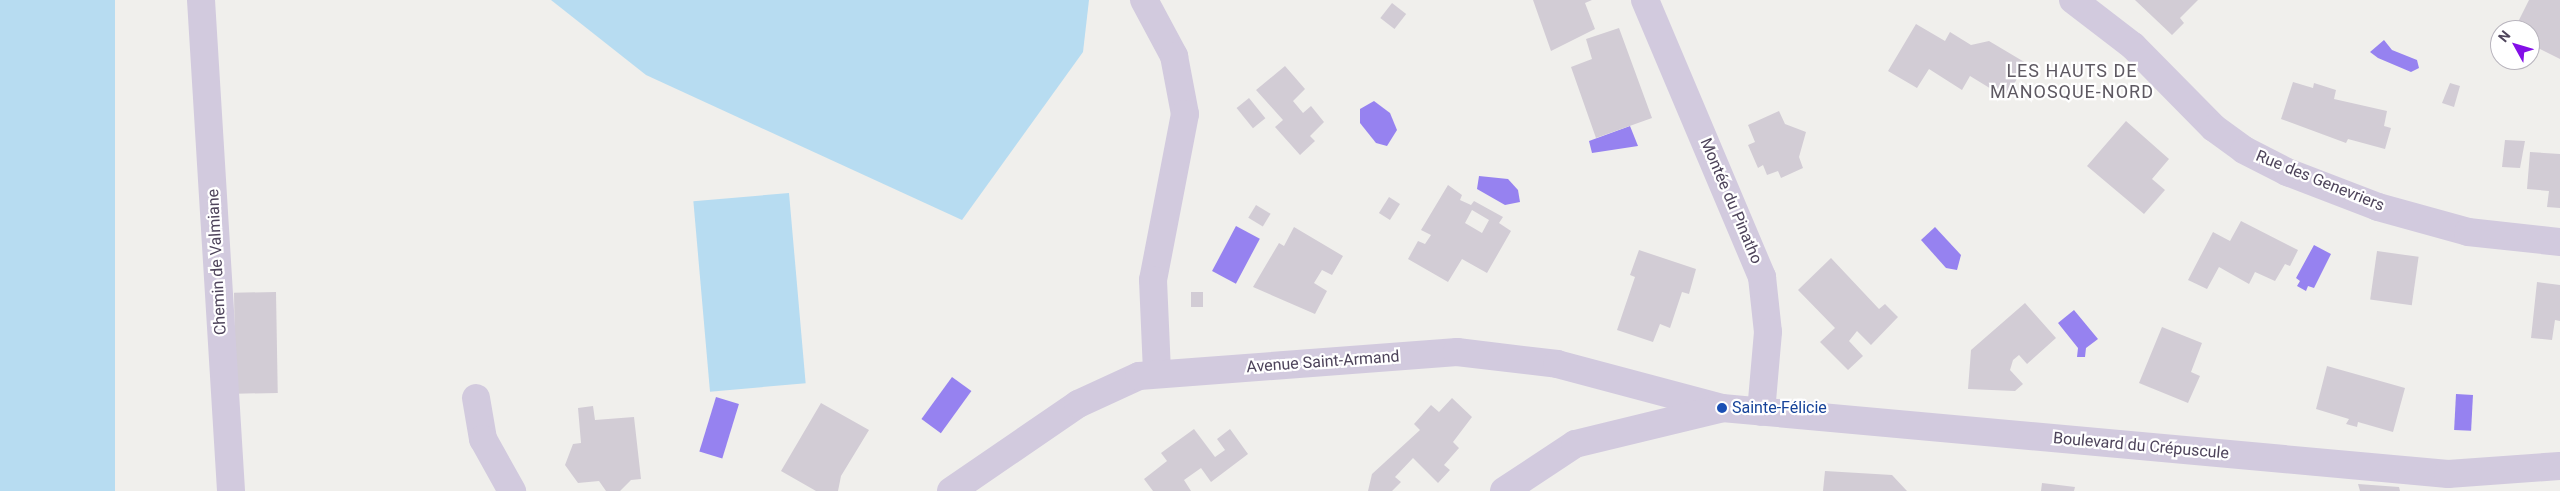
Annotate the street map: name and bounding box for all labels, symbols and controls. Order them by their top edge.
north arrow [2490,20,2540,70]
text: N [2495,27,2513,45]
district label: LES HAUTS DE MANOSQUE-NORD [1988,61,2156,104]
street label: Montée du Pinatho [1696,135,1766,267]
street label: Rue des Genevriers [2253,146,2387,216]
street label: Chemin de Valmiane [204,188,230,336]
street label: Avenue Saint-Armand [1246,347,1400,377]
place label: Sainte-Félicie [1732,398,1827,418]
marker: Sainte-Félicie [1716,402,1728,414]
street label: Boulevard du Crépuscule [2052,429,2230,463]

